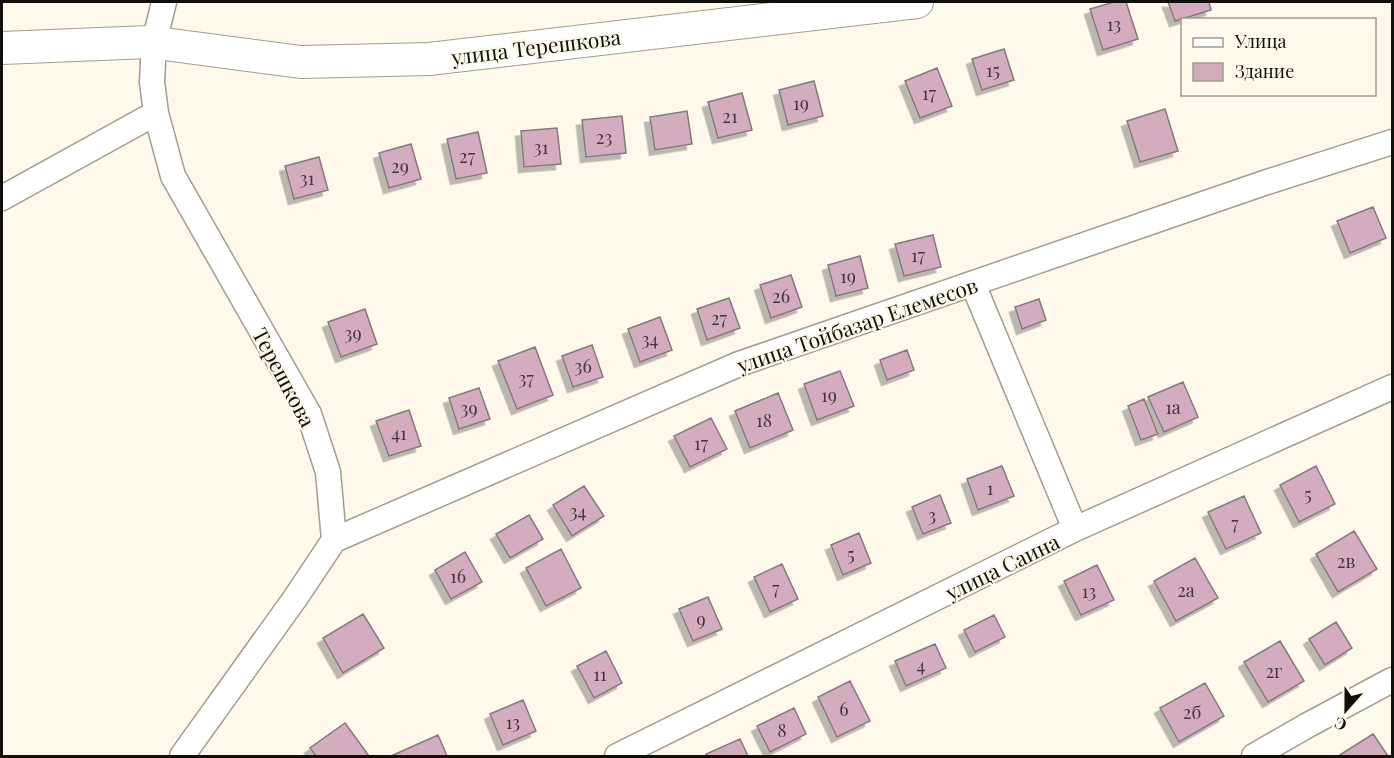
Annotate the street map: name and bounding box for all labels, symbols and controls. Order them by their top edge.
house number: 13 [1107,12,1121,36]
legend [1181,18,1376,96]
street label: улица Терешкова [449,22,623,70]
text: Улица [1234,29,1286,53]
house number: 15 [986,58,1000,82]
text: Здание [1235,59,1294,83]
house number: 17 [922,81,937,105]
house number: 19 [793,91,809,115]
house number: 21 [722,104,738,128]
house number: 23 [596,125,612,149]
house number: 31 [534,135,549,159]
house number: 27 [459,144,476,168]
house number: 29 [391,154,409,178]
house number: 31 [300,166,315,190]
house number: 17 [911,243,926,267]
house number: 19 [840,264,856,288]
street label: улица Тойбазар Елемесов [732,270,981,379]
house number: 26 [772,284,790,308]
house number: 27 [711,306,728,330]
house number: 39 [344,321,362,345]
street label: Терешкова [247,323,323,432]
house number: 34 [641,327,659,351]
house number: 36 [574,354,592,378]
house number: 37 [518,366,534,390]
house number: 19 [821,383,837,407]
house number: 1а [1165,395,1181,419]
house number: 39 [460,396,478,420]
house number: 18 [756,408,772,432]
house number: 41 [391,421,407,445]
house number: 17 [694,431,709,455]
house number: 1 [987,476,994,500]
house number: 5 [1304,482,1312,506]
house number: 34 [569,499,587,523]
house number: 3 [928,503,936,527]
house number: 7 [1231,511,1239,535]
street label: улица Саина [940,526,1064,606]
house number: 5 [847,542,855,566]
house number: 2в [1337,549,1355,573]
house number: 16 [450,564,466,588]
house number: 7 [772,576,780,600]
house number: 2а [1177,578,1195,602]
house number: 13 [1082,579,1096,603]
house number: 9 [696,607,706,631]
house number: 4 [917,653,926,677]
house number: 2г [1266,659,1283,683]
house number: 11 [593,662,607,686]
north arrow [1316,680,1376,740]
house number: 6 [839,697,849,721]
house number: 2б [1183,700,1201,724]
house number: 13 [506,710,520,734]
text: С [1331,713,1349,736]
house number: 8 [777,718,787,742]

